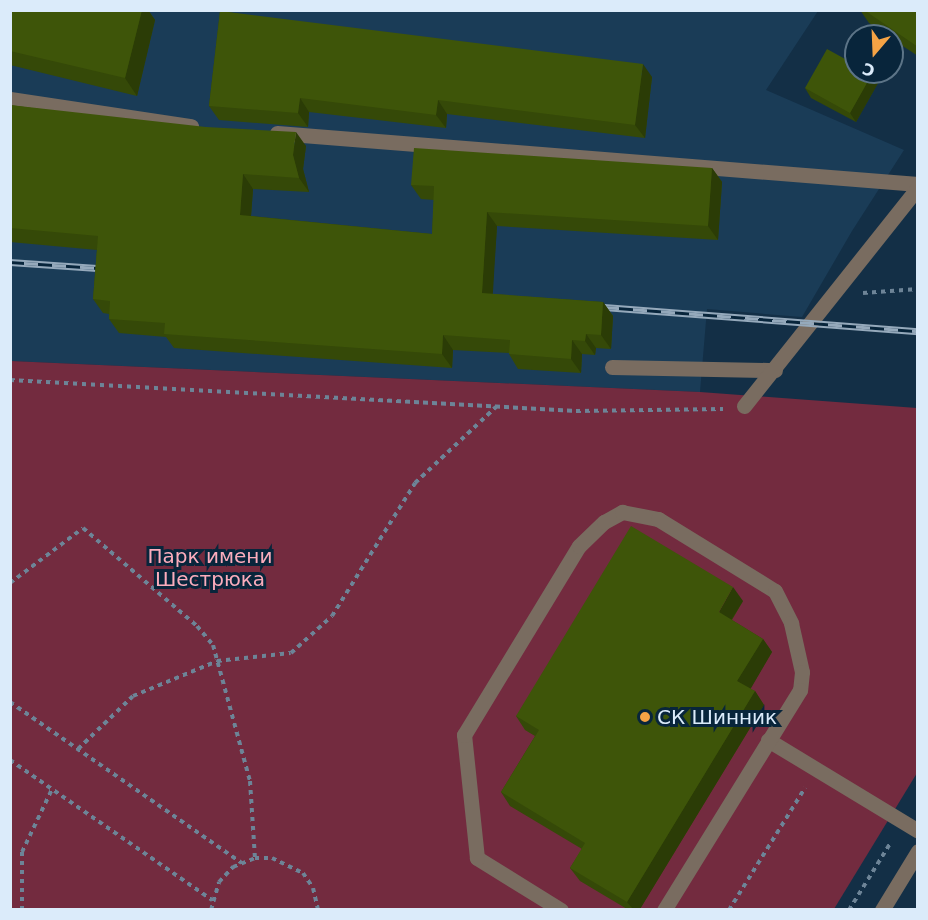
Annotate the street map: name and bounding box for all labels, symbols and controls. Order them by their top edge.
north arrow [844,24,904,84]
text: С [860,59,877,80]
park label: Парк имени Шестрюка [148,545,272,592]
place label: СК Шинник [657,705,777,729]
marker: СК Шинник [638,710,652,724]

